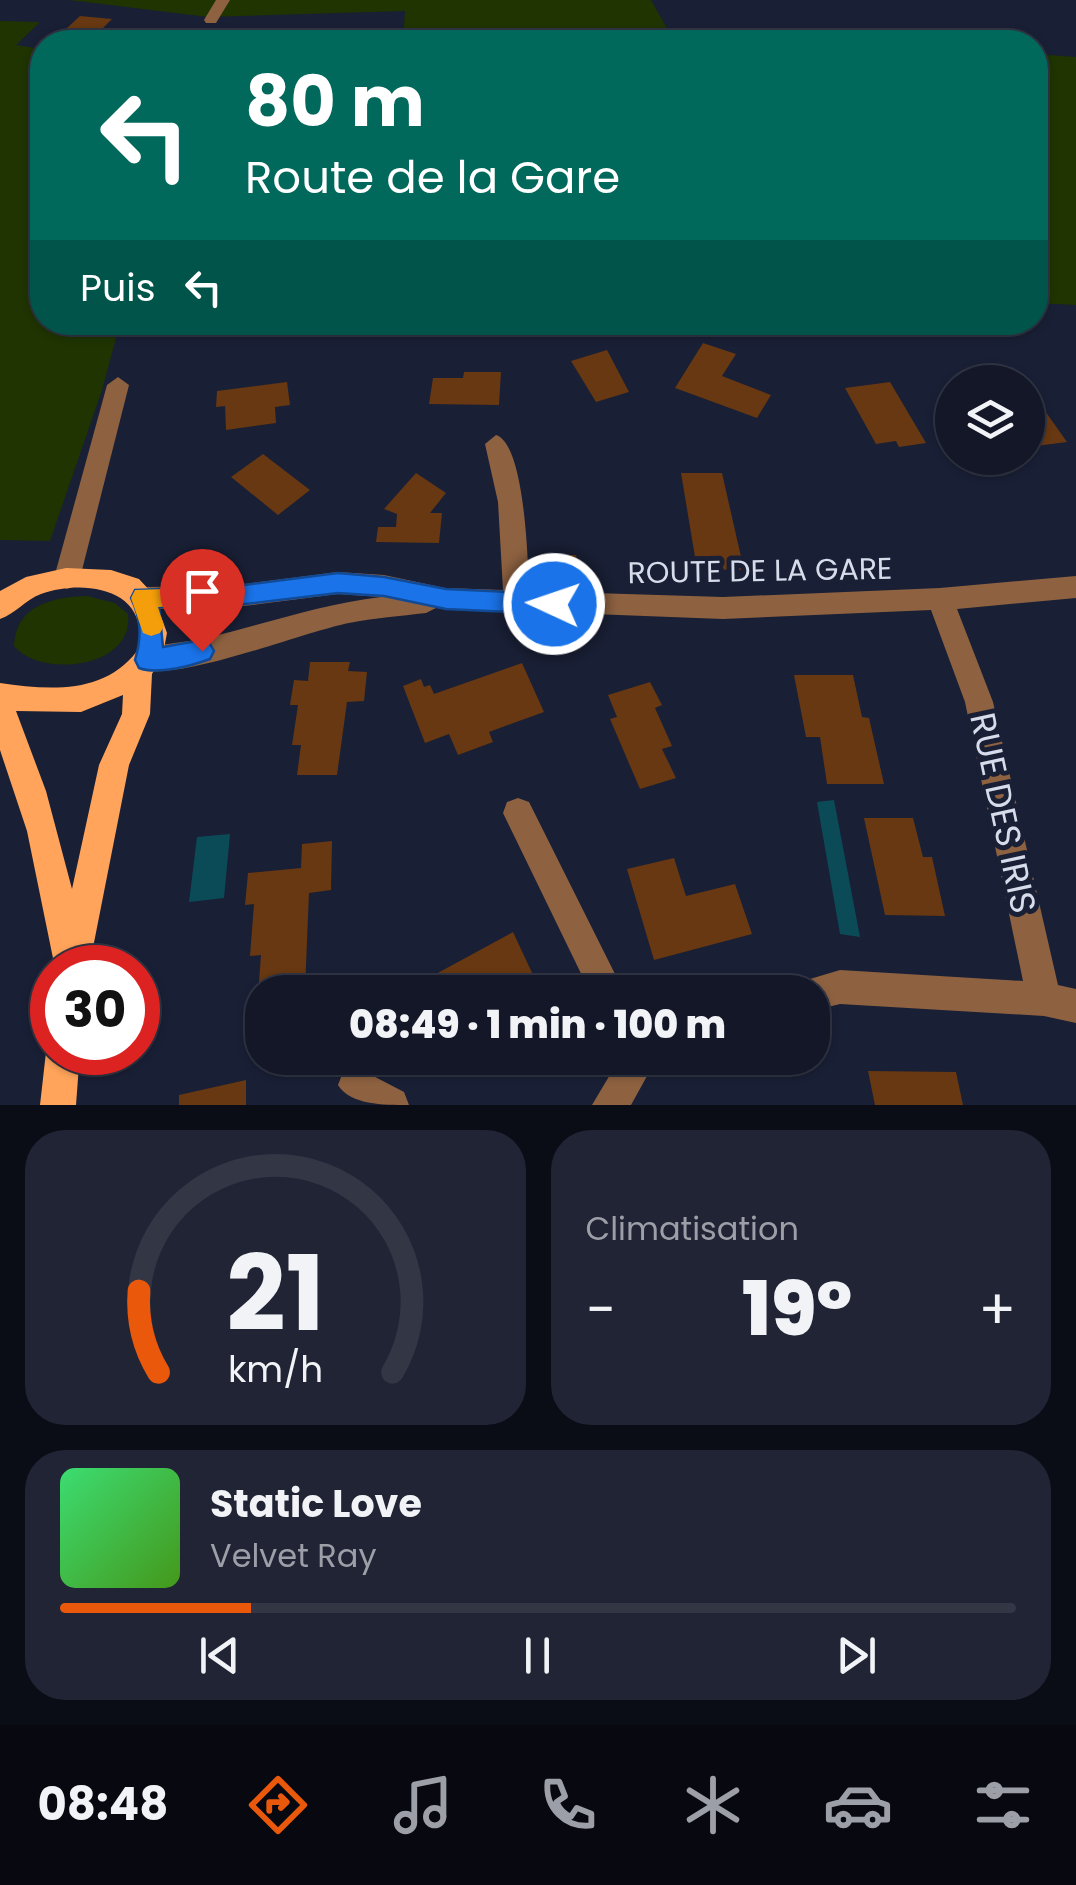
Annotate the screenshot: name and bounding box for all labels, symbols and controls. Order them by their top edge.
text: 80 m [245,52,425,151]
icon: left [80,70,210,200]
text: Route de la Gare [245,146,620,209]
icon: left [176,260,231,315]
text: Puis [80,261,156,314]
map controls [935,365,1045,475]
button: layers [935,365,1045,475]
street label: ROUTE DE LA GARE [627,547,893,594]
pin [160,549,245,652]
position arrow [502,552,606,656]
icon: arrive [175,564,230,619]
street label: RUE DES IRIS [958,708,1049,918]
speed limit sign: 30 [30,945,160,1075]
text: 08:49 · 1 min · 100 m [349,998,726,1051]
text: Climatisation [586,1206,799,1251]
text: 21 [226,1221,325,1366]
text: 19° [742,1256,852,1361]
text: − [586,1271,616,1348]
text: + [978,1271,1016,1348]
text: km/h [228,1344,323,1395]
text: Static Love [210,1477,422,1530]
text: Velvet Ray [210,1533,376,1578]
icon: previous [192,1628,247,1683]
icon: pause [510,1628,565,1683]
icon: next [829,1628,884,1683]
icon: directions [243,1770,313,1840]
icon: music [388,1770,458,1840]
icon: phone [533,1770,603,1840]
icon: climate [678,1770,748,1840]
icon: car [823,1770,893,1840]
icon: filters [968,1770,1038,1840]
text: 08:48 [38,1773,168,1836]

